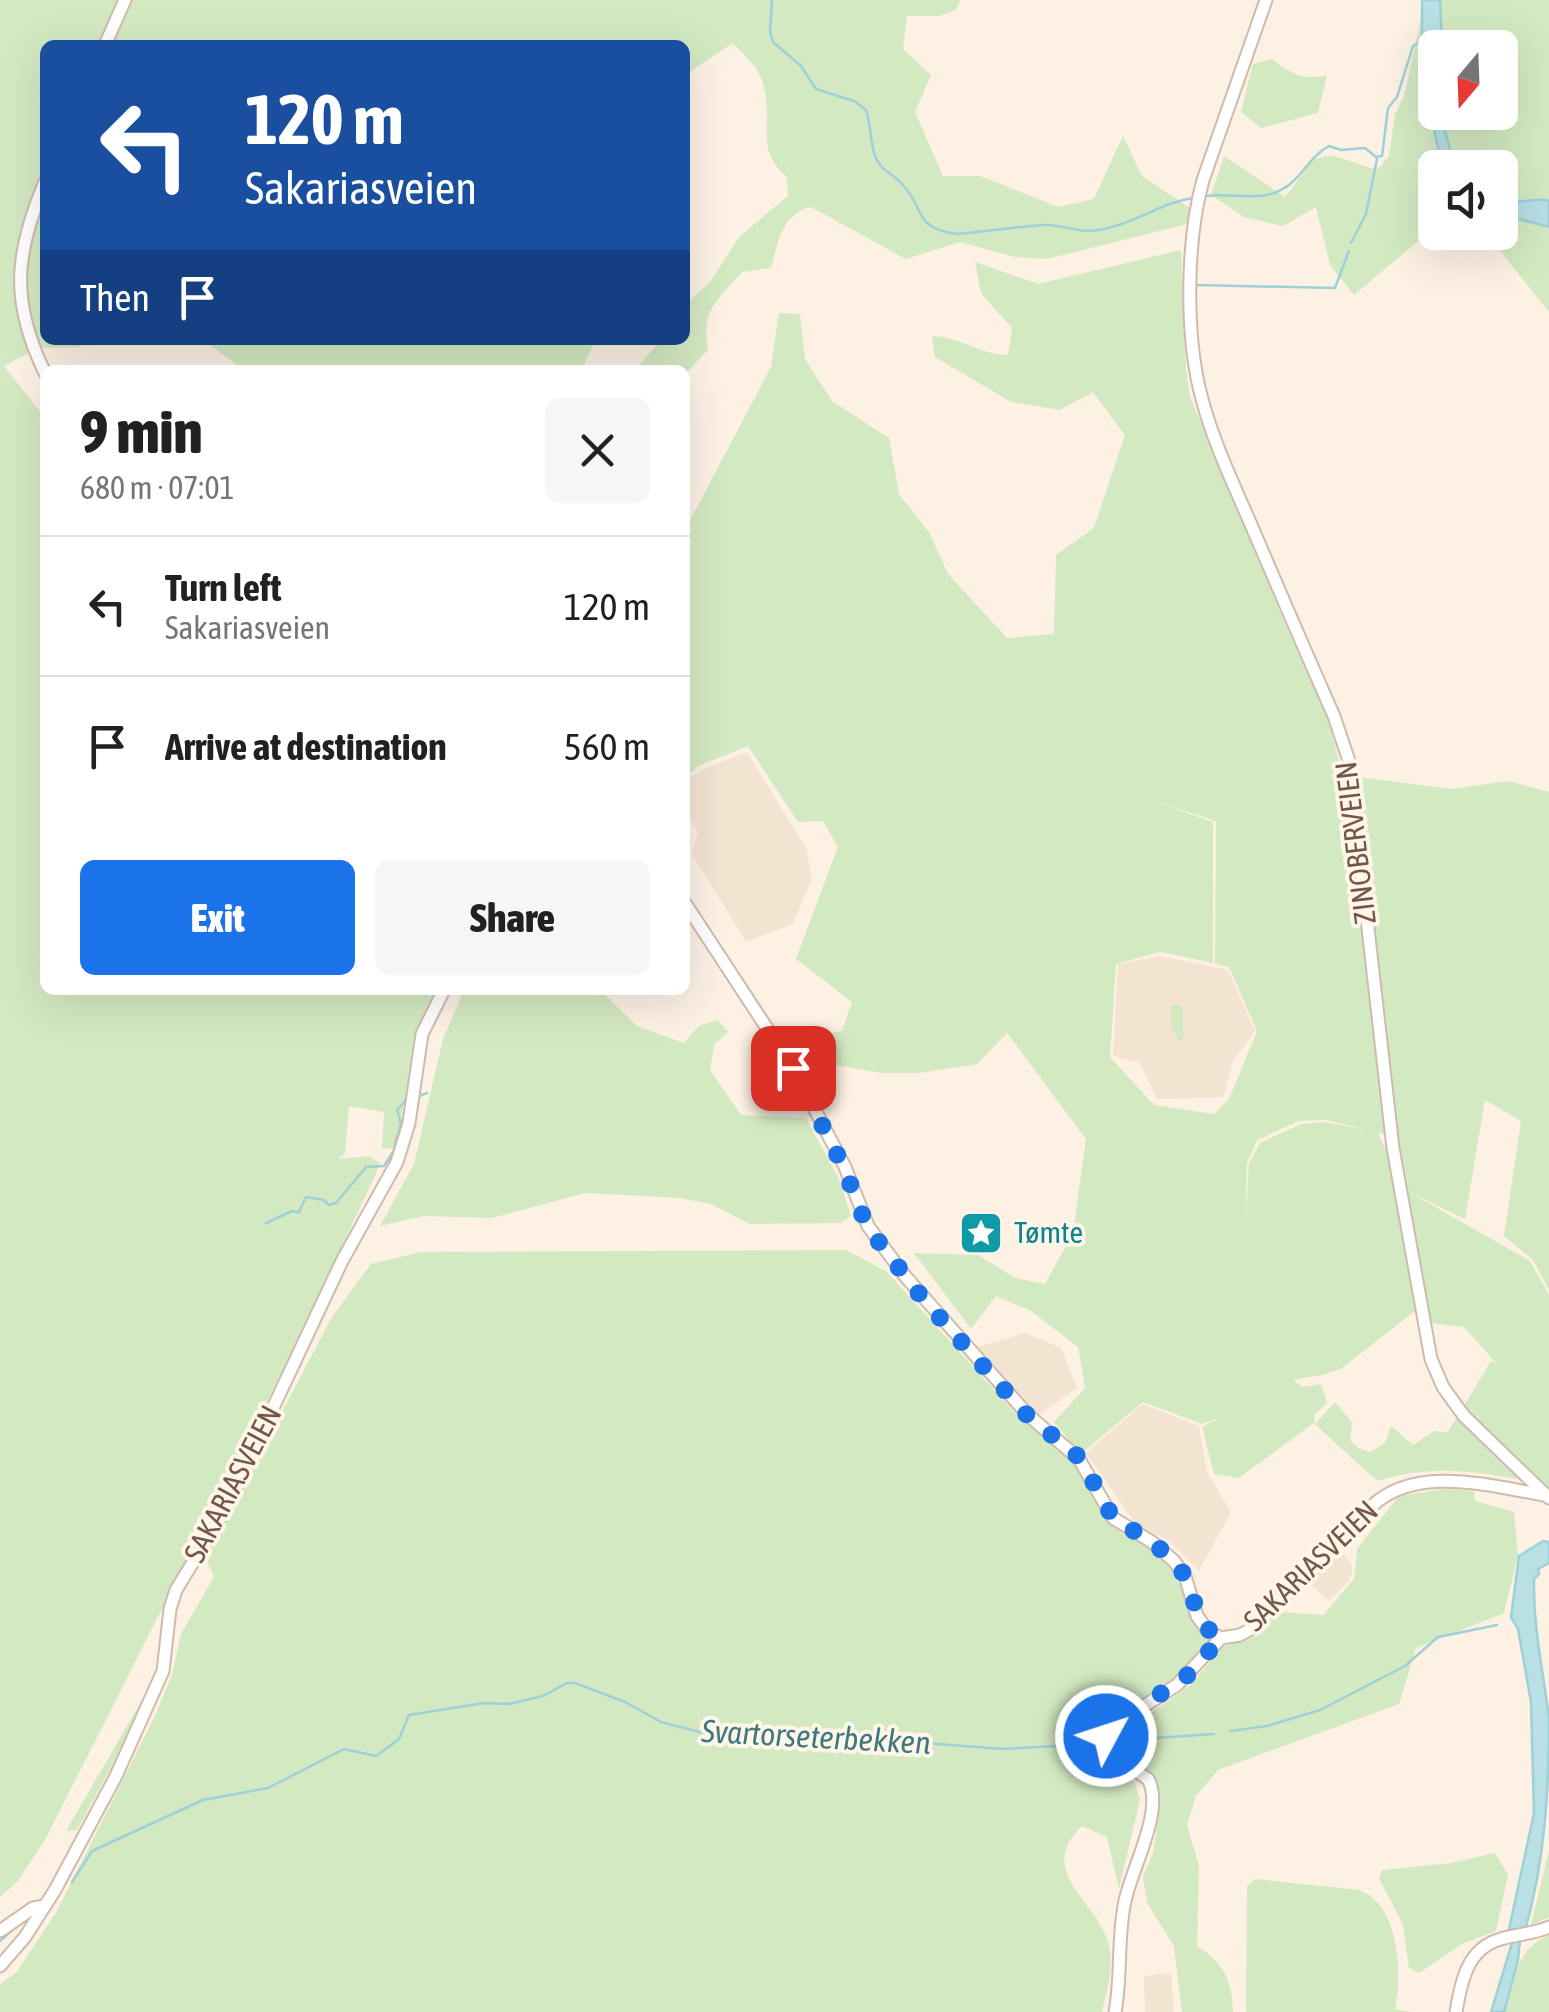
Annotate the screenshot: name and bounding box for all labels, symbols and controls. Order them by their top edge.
north arrow [1418,30,1518,130]
map controls [1418,30,1518,250]
text: 120 m [245,79,404,159]
icon: left [80,80,210,210]
button: sound [1418,150,1518,250]
text: Sakariasveien [245,162,477,214]
icon: arrive [170,270,225,325]
text: Then [80,276,150,319]
text: 9 min [80,397,203,466]
button: close [545,398,650,503]
text: 680 m · 07:01 [80,469,235,506]
text: Turn left [165,566,281,609]
icon: left [80,579,135,634]
text: 120 m [564,585,650,628]
text: Sakariasveien [165,609,330,646]
icon: arrive [80,719,135,774]
text: Arrive at destination [165,725,447,768]
text: 560 m [564,725,650,768]
street label: ZINOBERVEIEN [1328,760,1382,926]
button: Exit [80,860,355,975]
button: Share [375,860,650,975]
pin [751,1026,836,1111]
icon: arrive [766,1041,821,1096]
place icon: Tømte [958,1210,1004,1256]
place label: Tømte [1014,1215,1083,1249]
street label: SAKARIASVEIEN [177,1399,288,1568]
street label: SAKARIASVEIEN [1237,1493,1384,1637]
position arrow [1054,1684,1158,1788]
water label: Svartorseterbekken [700,1712,931,1761]

